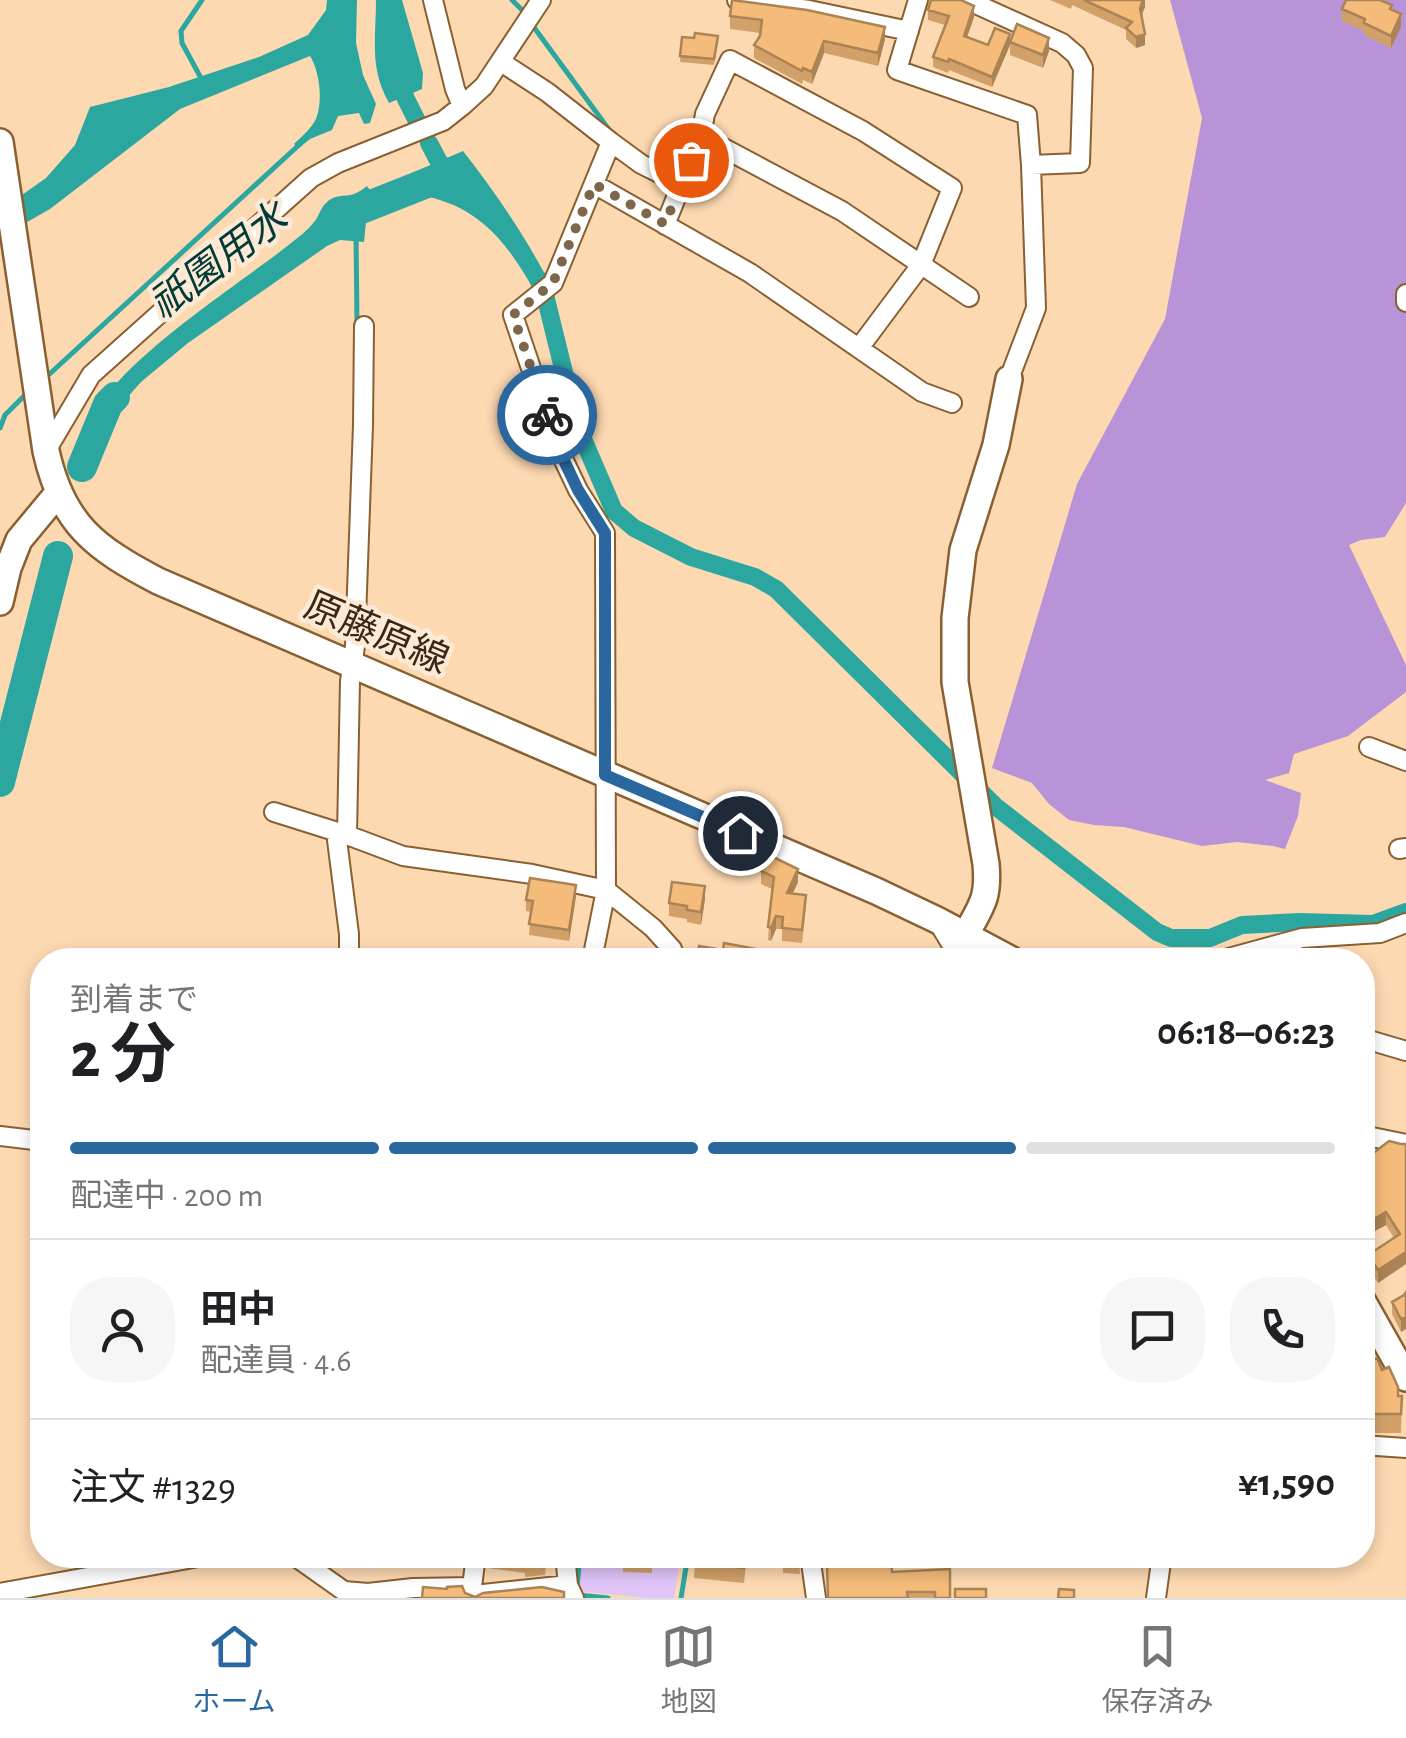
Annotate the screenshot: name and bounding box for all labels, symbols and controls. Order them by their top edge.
pin [649,118,734,203]
icon: bag [664,133,719,188]
water label: 祇園用水 [142,194,298,326]
courier [497,365,597,465]
icon: bike [520,388,575,443]
street label: 原藤原線 [299,585,454,681]
pin [698,791,783,876]
icon: home [713,806,768,861]
text: 到着まで [70,984,198,1016]
text: 06:18–06:23 [1157,1014,1335,1052]
text: 2 分 [70,1024,175,1089]
text: 配達中 · 200 m [70,1180,263,1212]
button: person [70,1277,175,1382]
button: chat [1100,1277,1205,1382]
button: phone [1230,1277,1335,1382]
text: 田中 [200,1292,276,1330]
text: 配達員 · 4.6 [200,1345,352,1377]
text: ¥1,590 [1238,1465,1335,1503]
text: 注文 #1329 [70,1470,236,1508]
tab: ホーム [192,1619,276,1720]
tab: 地図 [661,1619,717,1720]
tab: 保存済み [1101,1619,1214,1720]

